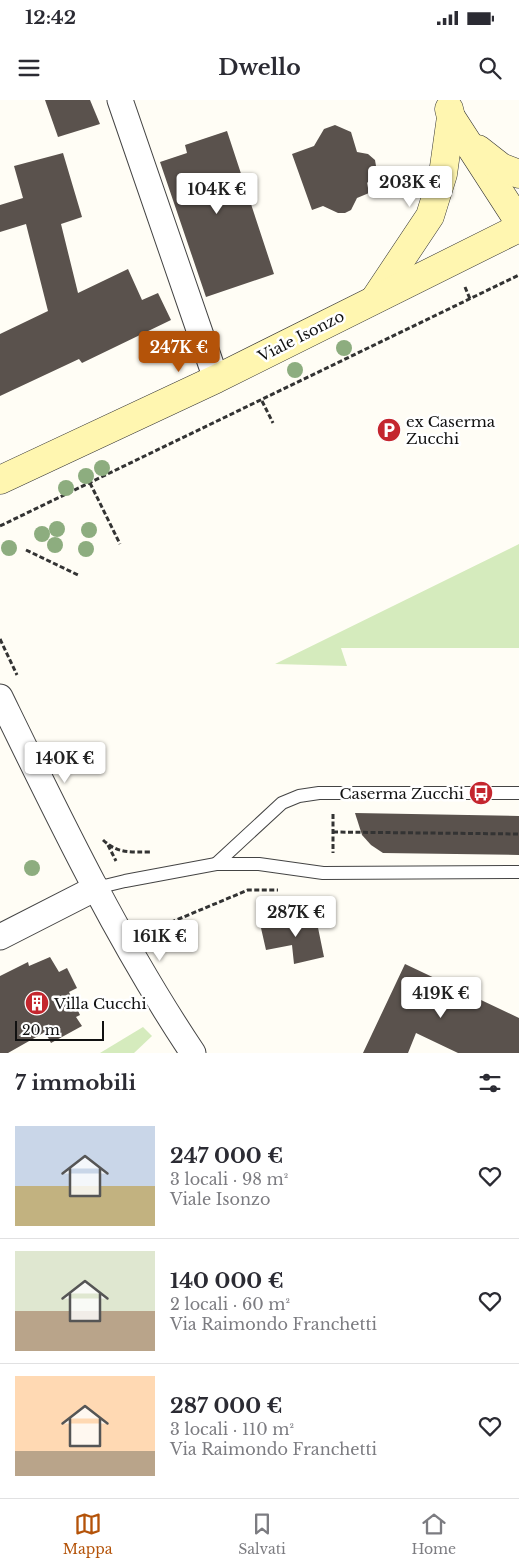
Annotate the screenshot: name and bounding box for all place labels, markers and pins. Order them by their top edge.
pin: 203K € [369,166,451,208]
pin: 104K € [176,172,258,215]
pin: 247K € [138,330,220,373]
place label: ex Caserma Zucchi [406,412,496,448]
parking icon: ex Caserma Zucchi [376,417,402,443]
pin: 140K € [24,742,106,784]
bus stop icon: Caserma Zucchi [468,780,494,806]
place label: Caserma Zucchi [340,784,464,803]
pin: 287K € [255,896,337,938]
pin: 161K € [119,920,201,962]
pin: 419K € [400,976,482,1019]
building icon: Villa Cucchi [24,990,50,1016]
place label: Villa Cucchi [53,994,147,1013]

